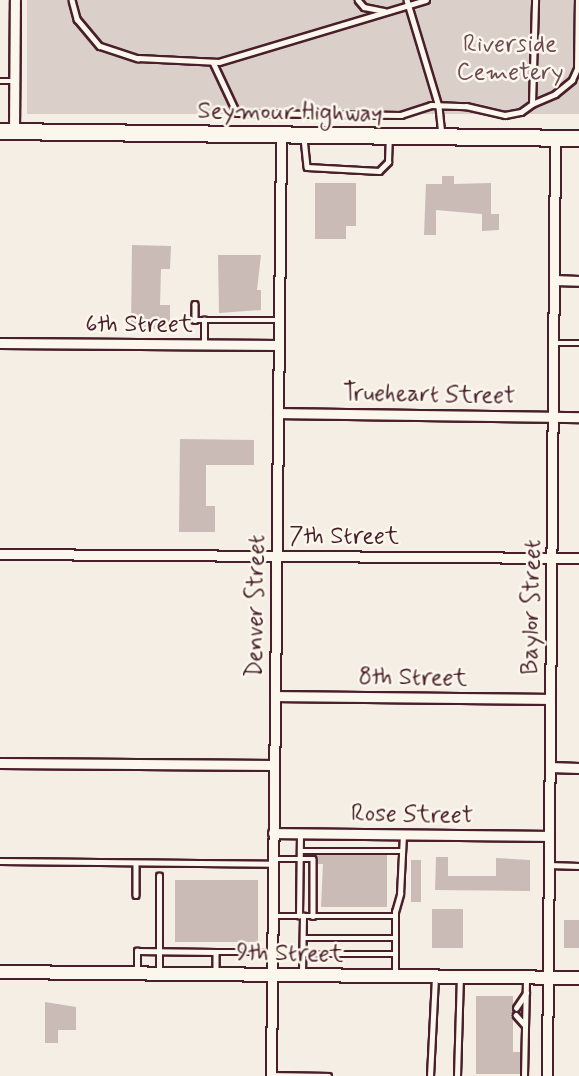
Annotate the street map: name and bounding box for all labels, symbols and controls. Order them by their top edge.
park label: Riverside Cemetery [456,31,564,87]
street label: Seymour Highway [196,97,384,129]
street label: 6th Street [85,311,193,339]
street label: Trueheart Street [343,379,515,411]
street label: 7th Street [289,523,399,551]
street label: Denver Street [240,532,272,680]
street label: Baylor Street [516,537,548,677]
street label: 8th Street [358,663,468,693]
street label: Rose Street [351,800,473,830]
street label: 9th Street [236,939,344,969]

